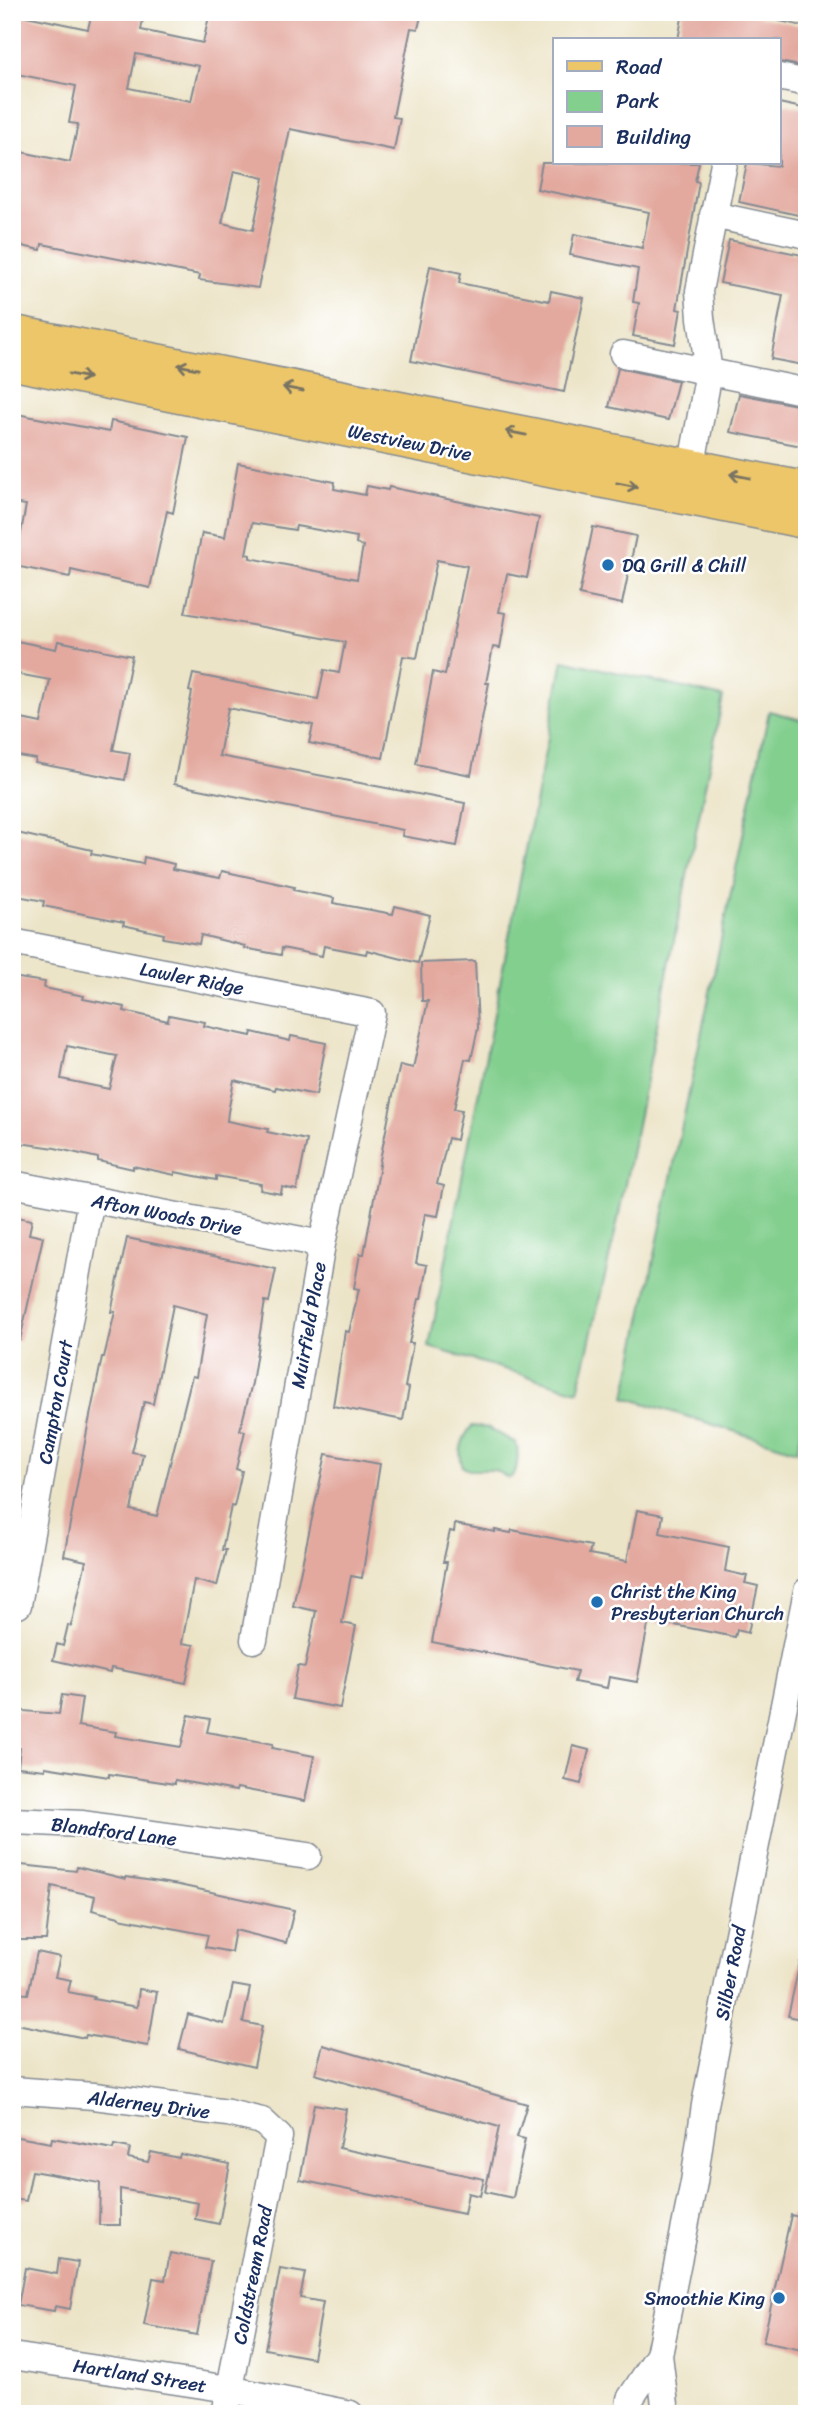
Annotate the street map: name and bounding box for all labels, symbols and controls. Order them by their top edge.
legend [553,38,780,164]
text: Road [616,48,663,86]
text: Park [616,82,659,120]
text: Building [616,118,692,156]
one-way arrow [177,360,200,374]
one-way arrow [67,370,90,383]
one-way arrow [282,381,305,395]
street label: Westview Drive [345,414,475,471]
one-way arrow [505,426,528,439]
one-way arrow [729,469,752,483]
one-way arrow [615,478,638,492]
place label: DQ Grill & Chill [622,549,747,582]
marker: DQ Grill & Chill [600,557,616,573]
street label: Lawler Ridge [137,952,247,1005]
street label: Afton Woods Drive [88,1184,245,1245]
street label: Muirfield Place [281,1259,336,1391]
street label: Campton Court [28,1336,83,1467]
place label: Christ the King Presbyterian Church [611,1575,784,1630]
marker: Christ the King Presbyterian Church [589,1594,605,1610]
street label: Blandford Lane [49,1807,179,1856]
street label: Silber Road [705,1921,756,2023]
street label: Alderney Drive [85,2080,212,2128]
street label: Coldstream Road [223,2201,282,2347]
place label: Smoothie King [644,2282,765,2315]
marker: Smoothie King [771,2290,787,2306]
street label: Hartland Street [71,2349,209,2402]

